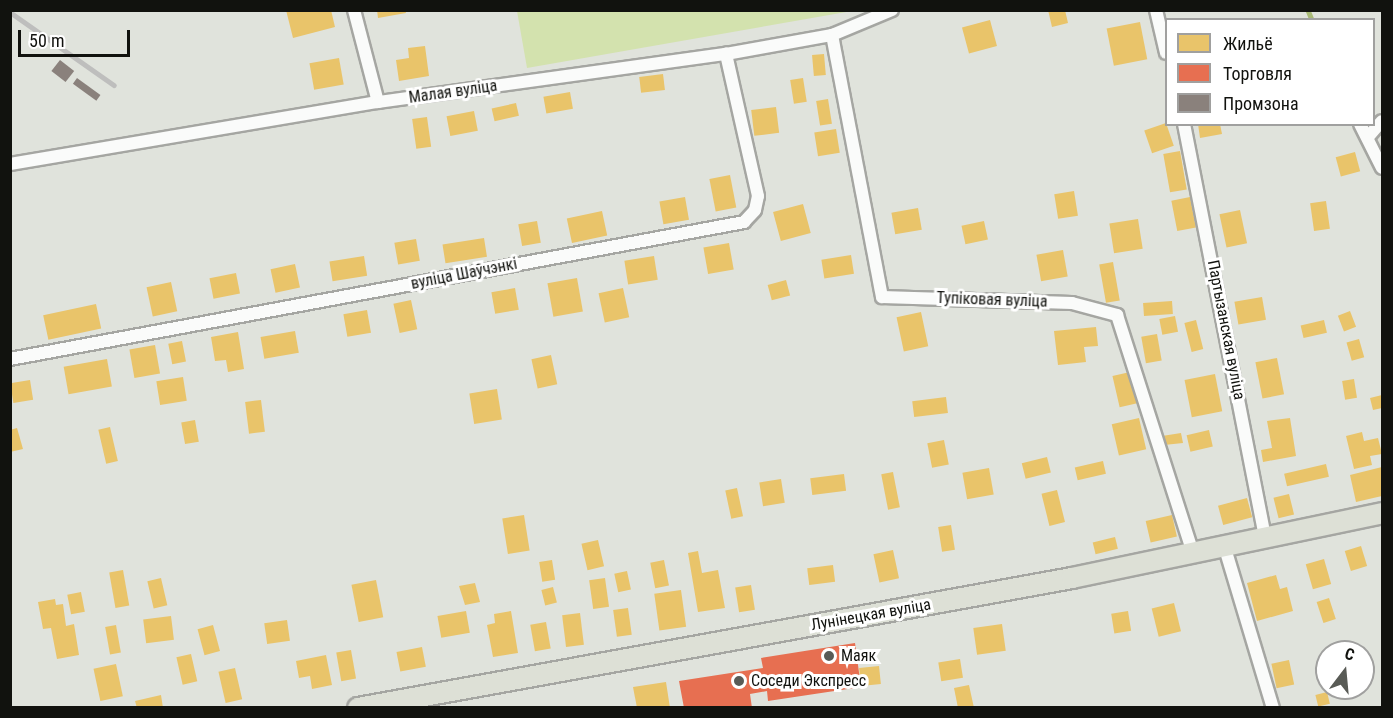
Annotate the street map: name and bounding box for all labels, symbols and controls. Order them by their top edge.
scale bar [21,18,134,56]
legend [1165,18,1375,126]
text: 50 m [29,30,64,51]
text: Жильё [1223,33,1273,54]
text: Торговля [1223,63,1292,84]
street label: Малая вуліца [408,76,498,108]
text: Промзона [1223,93,1299,114]
street label: вуліца Шаўчэнкі [409,254,519,294]
street label: Партызанская вуліца [1203,259,1249,401]
street label: Тупіковая вуліца [936,288,1048,312]
street label: Лунінецкая вуліца [810,595,932,635]
north arrow [1315,640,1375,700]
text: С [1343,644,1357,665]
place label: Маяк [841,646,876,666]
marker: Маяк [822,649,836,663]
place label: Соседи Экспресс [751,671,866,691]
marker: Соседи Экспресс [732,674,746,688]

